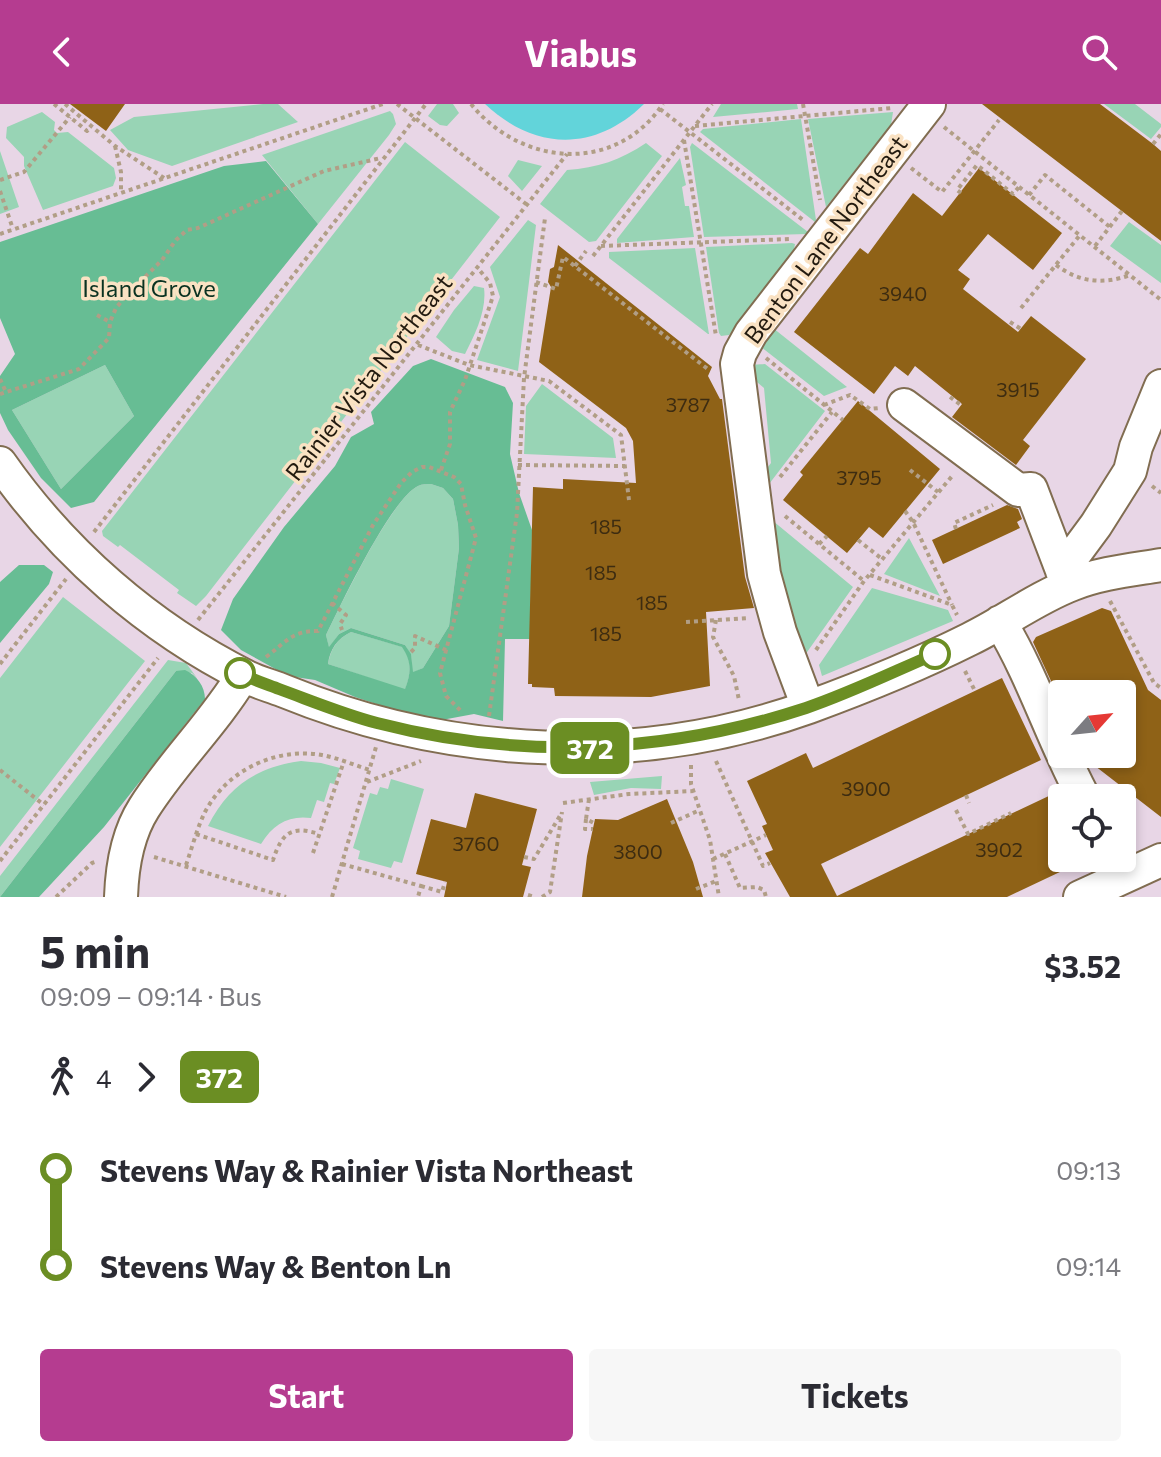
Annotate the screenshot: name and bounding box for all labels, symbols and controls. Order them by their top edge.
icon: back [40,30,84,74]
text: Viabus [524,30,637,74]
icon: search [1077,30,1121,74]
street label: Benton Lane Northeast [737,129,913,349]
street label: Rainier Vista Northeast [279,268,458,486]
park label: Island Grove [82,273,216,302]
house number: 3940 [879,281,927,305]
house number: 3915 [996,377,1040,401]
house number: 3787 [666,392,710,416]
house number: 3795 [836,465,882,489]
house number: 185 [590,514,622,538]
house number: 185 [585,560,617,584]
house number: 185 [636,590,668,614]
house number: 185 [590,621,622,645]
unlabelled marker [920,639,950,669]
unlabelled marker [225,658,255,688]
north arrow [1048,680,1136,768]
map controls [1048,680,1136,872]
line badge: 372 [544,722,636,774]
text: 372 [566,731,614,765]
house number: 3900 [841,776,891,800]
button: locate [1048,784,1136,872]
house number: 3760 [452,831,500,855]
house number: 3902 [975,837,1023,861]
house number: 3800 [613,839,663,863]
text: 5 min [40,923,150,977]
text: $3.52 [1044,947,1121,984]
text: 09:09 – 09:14 · Bus [40,980,262,1011]
icon: walk [40,1055,84,1099]
icon: forward [124,1055,168,1099]
text: 372 [196,1060,243,1094]
text: 4 [96,1062,112,1093]
text: Stevens Way & Rainier Vista Northeast [100,1151,633,1188]
text: 09:13 [1056,1154,1121,1185]
text: Stevens Way & Benton Ln [100,1247,451,1284]
text: 09:14 [1055,1250,1121,1281]
button: Start [40,1349,573,1441]
button: Tickets [589,1349,1121,1441]

